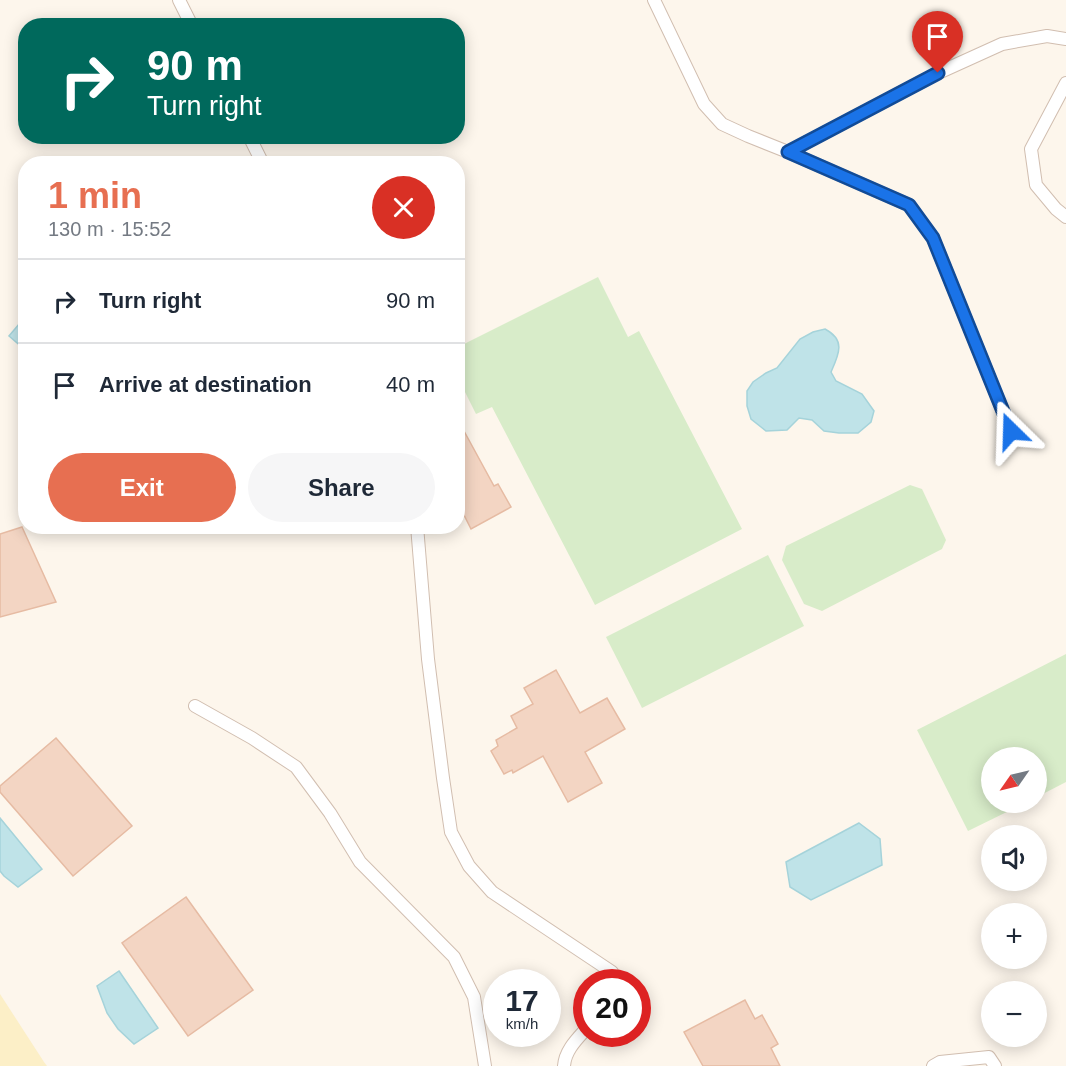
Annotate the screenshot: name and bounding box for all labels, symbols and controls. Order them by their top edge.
pin [912,11,963,73]
icon: arrive [921,20,954,53]
icon: right [48,42,126,120]
text: 90 m [147,42,243,89]
text: Turn right [147,91,262,121]
text: 1 min [48,175,142,216]
button: close [372,176,435,239]
text: 130 m · 15:52 [48,218,171,240]
icon: right [48,285,81,318]
text: Turn right [99,288,201,313]
text: 90 m [386,288,435,313]
icon: arrive [48,369,81,402]
text: Arrive at destination [99,372,312,397]
text: 40 m [386,372,435,397]
position arrow [979,399,1043,463]
button: Exit [48,453,236,522]
button: Share [248,453,435,522]
north arrow [981,747,1047,813]
map controls [981,747,1047,1047]
button: sound [981,825,1047,891]
button: + [981,903,1047,969]
speed limit sign: 20 [573,969,651,1047]
button: − [981,981,1047,1047]
text: 17 [505,984,539,1017]
text: km/h [506,1015,538,1032]

